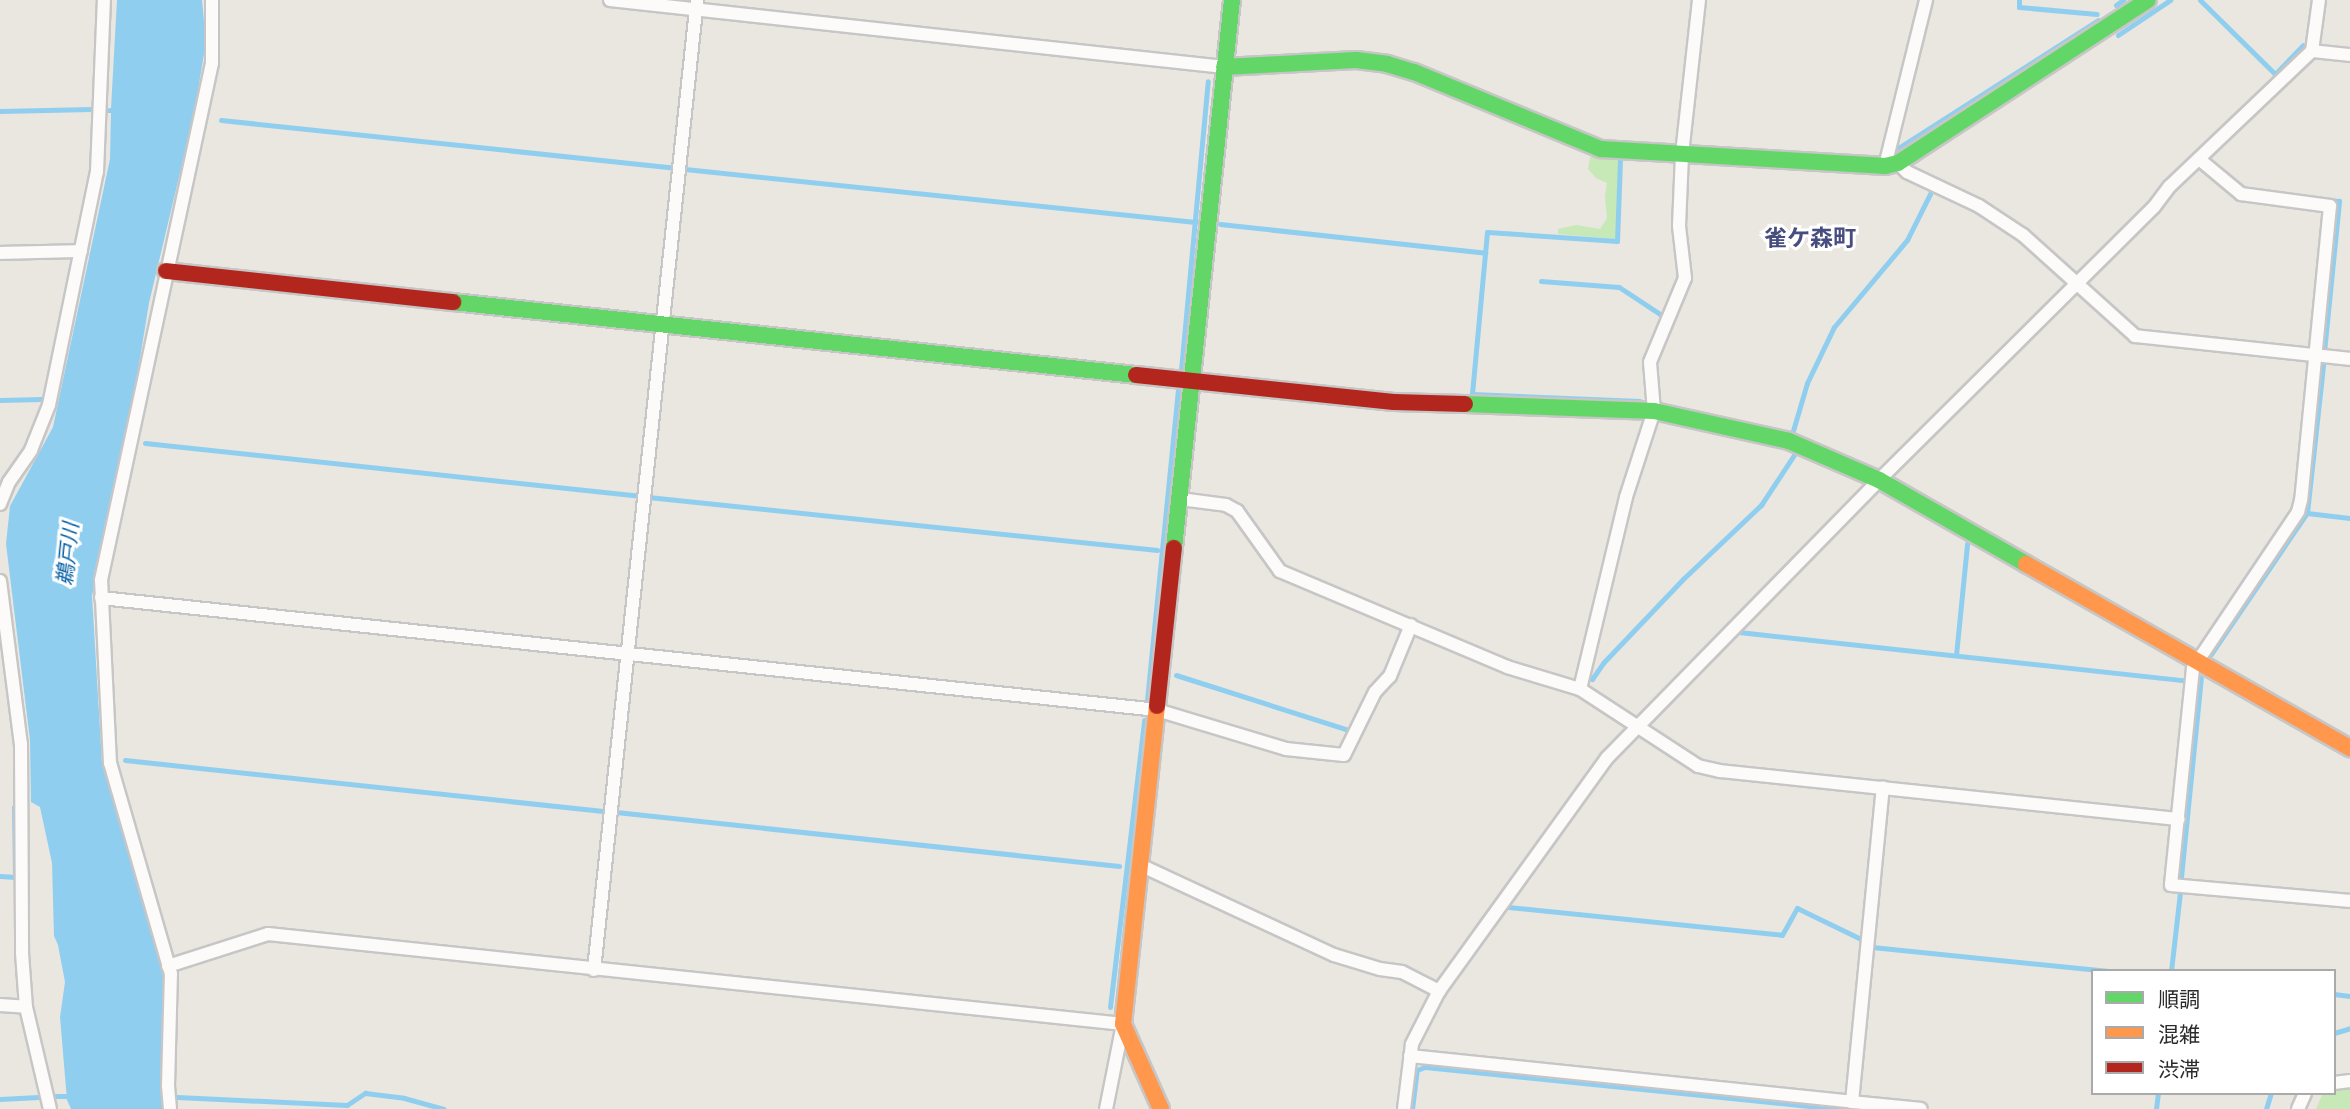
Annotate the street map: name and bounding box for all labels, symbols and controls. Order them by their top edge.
district label: 雀ケ森町 [1764,224,1856,252]
water label: 鵜戸川 [52,521,84,587]
legend [2091,969,2336,1095]
text: 順調 [2158,987,2200,1013]
text: 混雑 [2158,1022,2200,1048]
text: 渋滞 [2158,1057,2200,1083]

